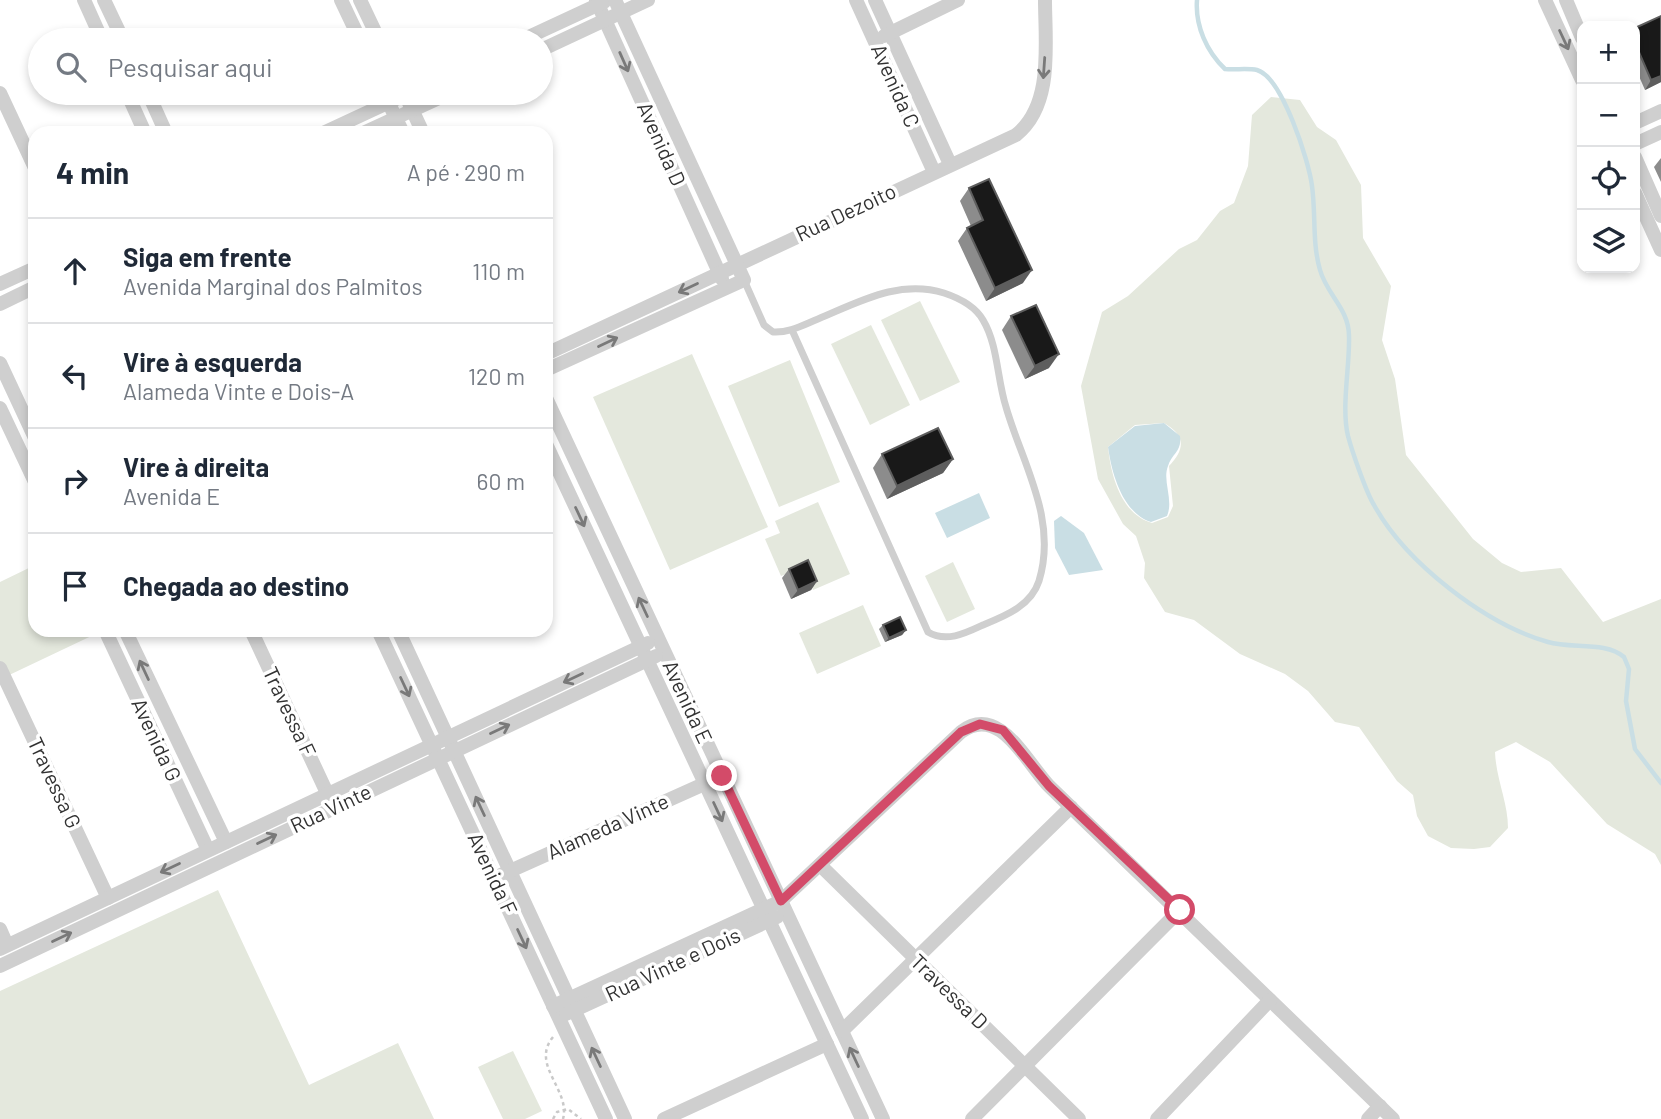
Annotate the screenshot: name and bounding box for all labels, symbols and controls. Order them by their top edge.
map controls [1577,21,1640,273]
button: + [1577,21,1640,84]
search box [28,28,553,105]
one-way arrow [1558,29,1571,50]
street label: Avenida C [867,40,926,131]
icon: search [52,48,90,86]
text: Pesquisar aqui [108,51,273,82]
one-way arrow [618,51,631,72]
one-way arrow [1037,56,1050,79]
button: − [1577,84,1640,147]
street label: Avenida D [633,98,692,189]
button: locate [1577,147,1640,210]
text: 4 min [56,154,129,190]
text: A pé · 290 m [407,158,525,186]
street label: Rua Dezoito [791,177,900,246]
button: layers [1577,210,1640,273]
text: Siga em frente [123,241,292,272]
icon: ahead [56,252,94,290]
text: 110 m [472,257,525,285]
text: Avenida Marginal dos Palmitos [123,272,423,300]
one-way arrow [678,282,699,295]
one-way arrow [597,335,618,348]
text: Vire à esquerda [123,346,302,377]
icon: left [56,357,94,395]
text: 120 m [468,362,525,390]
text: Alameda Vinte e Dois-A [123,377,354,405]
text: Vire à direita [123,451,269,482]
icon: right [56,462,94,500]
text: 60 m [477,467,525,495]
text: Avenida E [123,482,220,510]
one-way arrow [574,506,587,527]
icon: arrive [56,567,94,605]
text: Chegada ao destino [123,570,349,601]
one-way arrow [635,597,649,618]
street label: Avenida E [658,656,718,747]
one-way arrow [137,660,150,681]
street label: Travessa F [259,662,322,760]
one-way arrow [563,672,584,685]
one-way arrow [399,676,412,697]
street label: Avenida G [127,694,187,785]
one-way arrow [489,722,510,735]
street label: Travessa G [23,733,87,832]
route end [706,760,737,791]
street label: Rua Vinte [286,778,375,837]
street label: Alameda Vinte [543,788,672,864]
one-way arrow [473,796,486,817]
one-way arrow [712,801,725,822]
street label: Avenida F [463,828,523,919]
one-way arrow [256,832,277,846]
one-way arrow [160,862,181,875]
route start [1164,894,1195,925]
street label: Rua Vinte e Dois [601,921,744,1006]
one-way arrow [516,928,529,949]
one-way arrow [51,930,72,943]
street label: Travessa D [906,948,994,1034]
one-way arrow [589,1047,602,1068]
one-way arrow [847,1047,860,1068]

